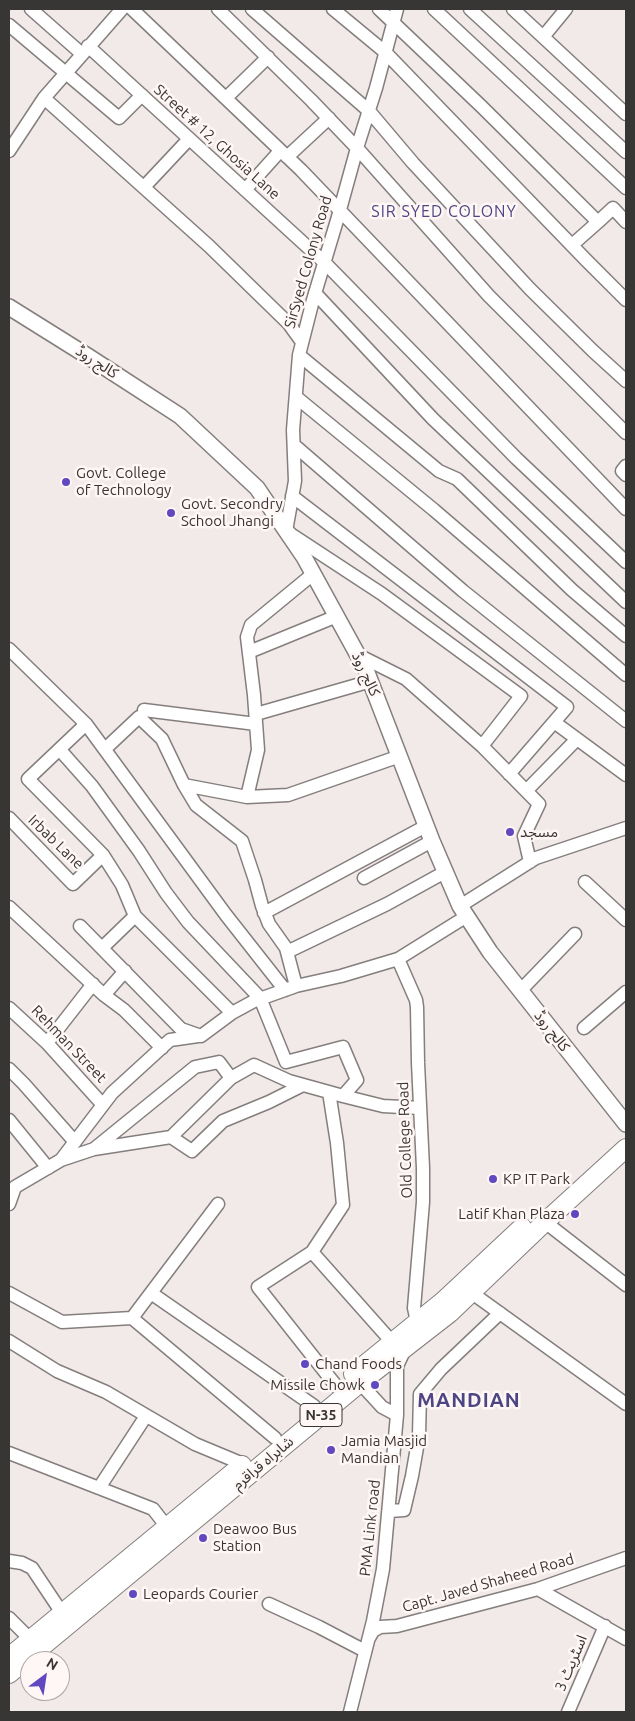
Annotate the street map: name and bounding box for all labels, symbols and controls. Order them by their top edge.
street label: Street # 12, Ghosia Lane [150,81,284,203]
street label: SirSyed Colony Road [280,194,336,330]
district label: SIR SYED COLONY [369,202,519,222]
street label: کالج روڈ [72,342,122,382]
place label: Govt. College of Technology [76,464,171,499]
marker: Govt. College of Technology [60,476,72,488]
place label: Govt. Secondry School Jhangi [181,495,283,530]
marker: Govt. Secondry School Jhangi [165,507,177,519]
street label: کالج روڈ [348,649,384,699]
street label: Irbab Lane [24,811,88,873]
place label: مسجد [520,823,558,841]
marker: مسجد [504,826,516,838]
street label: Rehman Street [28,1002,110,1086]
street label: کالج روڈ [530,1007,574,1055]
street label: Old College Road [394,1081,416,1199]
place label: KP IT Park [503,1170,570,1188]
marker: KP IT Park [487,1173,499,1185]
place label: Latif Khan Plaza [458,1205,565,1223]
marker: Latif Khan Plaza [569,1208,581,1220]
place label: Chand Foods [315,1355,402,1373]
marker: Chand Foods [299,1358,311,1370]
place label: Missile Chowk [270,1376,365,1394]
marker: Missile Chowk [369,1379,381,1391]
district label: MANDIAN [416,1388,522,1412]
road number: N-35 [300,1404,342,1426]
street label: شاہراہ قراقرم [229,1432,297,1494]
place label: Jamia Masjid Mandian [341,1432,427,1467]
marker: Jamia Masjid Mandian [325,1444,337,1456]
street label: PMA Link road [356,1479,384,1577]
place label: Deawoo Bus Station [213,1520,297,1555]
marker: Deawoo Bus Station [197,1532,209,1544]
street label: Capt. Javed Shaheed Road [400,1550,576,1616]
place label: Leopards Courier [143,1585,258,1603]
marker: Leopards Courier [127,1588,139,1600]
street label: اسٹریٹ 3 [551,1632,591,1694]
north arrow [20,1651,70,1701]
text: N [44,1654,61,1674]

